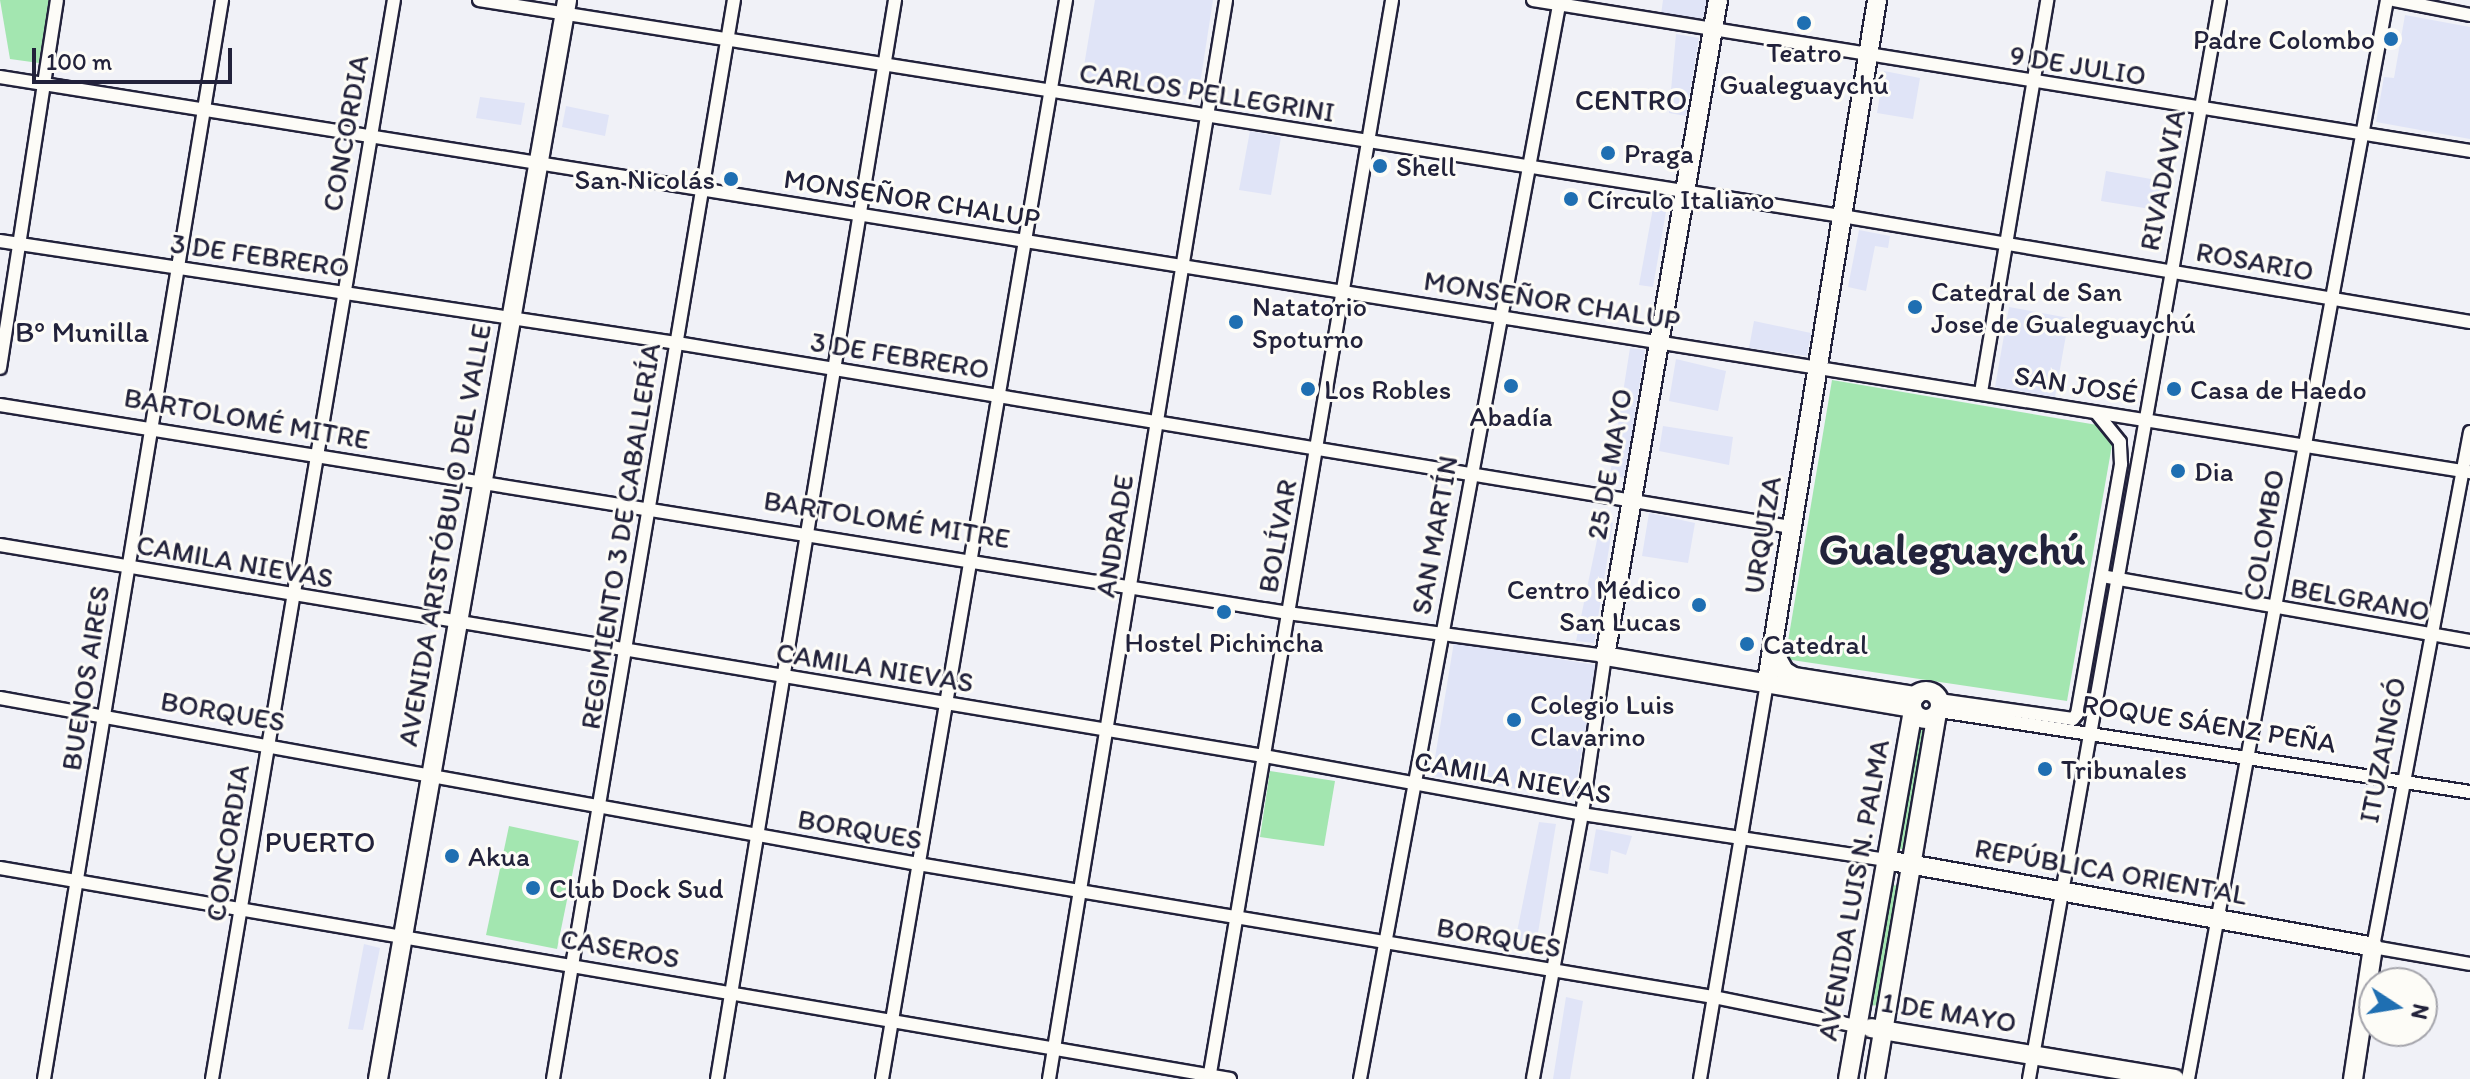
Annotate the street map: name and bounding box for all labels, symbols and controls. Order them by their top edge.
marker: Teatro Gualeguaychú [1795,14,1813,32]
place label: Padre Colombo [2194,22,2375,56]
marker: Padre Colombo [2382,30,2400,48]
scale bar [36,32,236,82]
place label: Teatro Gualeguaychú [1719,35,1889,101]
street label: 9 DE JULIO [2009,38,2147,92]
text: 100 m [46,47,112,76]
street label: CONCORDIA [315,52,375,214]
street label: CARLOS PELLEGRINI [1075,55,1339,129]
district label: CENTRO [1569,82,1693,118]
street label: RIVADAVIA [2132,107,2192,253]
place label: Praga [1624,136,1694,170]
marker: Praga [1599,144,1617,162]
place label: Shell [1396,149,1456,183]
marker: Shell [1371,157,1389,175]
street label: MONSEÑOR CHALUP [781,161,1043,235]
place label: San Nicolás [574,162,715,196]
marker: San Nicolás [722,170,740,188]
place label: Círculo Italiano [1587,182,1775,216]
marker: Círculo Italiano [1562,190,1580,208]
street label: 3 DE FEBRERO [169,226,351,284]
street label: ROSARIO [2194,234,2316,288]
street label: MONSEÑOR CHALUP [1421,263,1683,337]
place label: Catedral de San Jose de Gualeguaychú [1931,274,2195,340]
place label: Natatorio Spoturno [1252,289,1367,355]
marker: Catedral de San Jose de Gualeguaychú [1906,298,1924,316]
marker: Natatorio Spoturno [1227,313,1245,331]
district label: Bº Munilla [15,314,149,350]
street label: AVENIDA ARISTÓBULO DEL VALLE [391,323,497,747]
street label: 3 DE FEBRERO [809,324,991,386]
street label: REGIMIENTO 3 DE CABALLERÍA [573,340,667,732]
street label: SAN JOSÉ [2012,358,2140,410]
place label: Los Robles [1324,372,1451,406]
place label: Casa de Haedo [2190,372,2367,406]
marker: Abadía [1502,377,1520,395]
street label: BARTOLOMÉ MITRE [121,380,373,456]
marker: Los Robles [1299,380,1317,398]
marker: Casa de Haedo [2165,380,2183,398]
street label: 25 DE MAYO [1579,386,1639,542]
place label: Abadía [1470,399,1552,433]
street label: SAN MARTÍN [1403,453,1465,617]
place label: Dia [2194,454,2233,488]
marker: Dia [2169,462,2187,480]
street label: COLOMBO [2235,467,2291,603]
street label: ANDRADE [1088,472,1140,600]
street label: URQUIZA [1736,474,1788,596]
street label: BOLÍVAR [1251,477,1303,595]
street label: BARTOLOMÉ MITRE [761,483,1013,555]
district label: Gualeguaychú [1819,523,2085,575]
street label: CAMILA NIEVAS [134,527,336,595]
street label: BELGRANO [2288,570,2432,628]
place label: Centro Médico San Lucas [1507,572,1681,638]
street label: BUENOS AIRES [54,583,116,773]
marker: Centro Médico San Lucas [1688,594,1710,616]
marker: Hostel Pichincha [1215,603,1233,621]
place label: Hostel Pichincha [1124,625,1324,659]
place label: Catedral [1763,627,1868,661]
street label: CAMILA NIEVAS [774,635,976,699]
marker: Catedral [1738,635,1756,653]
street label: ITUZAINGÓ [2351,674,2413,826]
street label: BORQUES [158,684,288,738]
street label: ROQUE SÁENZ PEÑA [2080,686,2338,760]
place label: Colegio Luis Clavarino [1530,687,1675,753]
marker: Colegio Luis Clavarino [1505,711,1523,729]
street label: AVENIDA LUIS N. PALMA [1810,739,1896,1041]
street label: CAMILA NIEVAS [1412,743,1614,811]
place label: Tribunales [2061,752,2187,786]
marker: Tribunales [2036,760,2054,778]
street label: CONCORDIA [198,762,256,924]
street label: BORQUES [795,802,925,856]
district label: PUERTO [259,824,381,860]
street label: REPÚBLICA ORIENTAL [1972,831,2250,911]
place label: Akua [468,839,530,873]
marker: Akua [443,847,461,865]
place label: Club Dock Sud [549,871,725,905]
marker: Club Dock Sud [524,879,542,897]
street label: BORQUES [1434,910,1564,964]
street label: CASEROS [558,921,682,975]
north arrow [2358,967,2438,1047]
street label: 1 DE MAYO [1879,985,2019,1039]
text: N [2405,1002,2435,1022]

